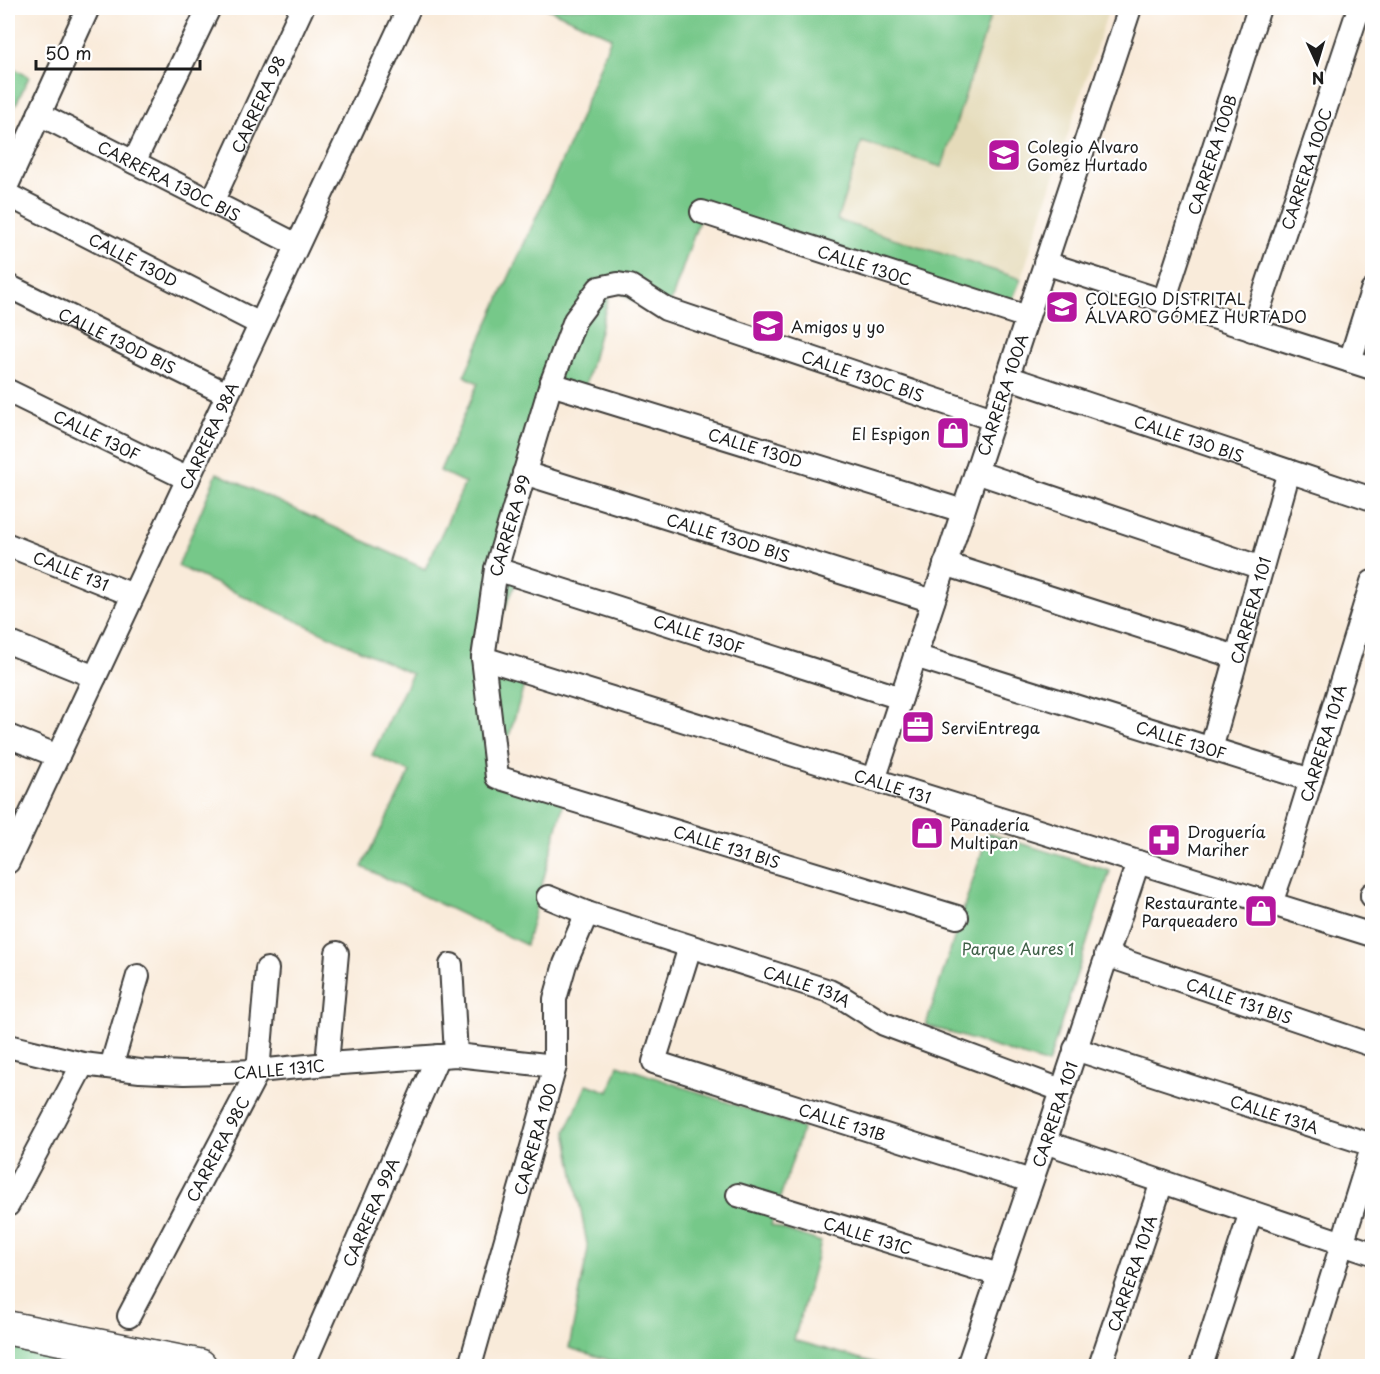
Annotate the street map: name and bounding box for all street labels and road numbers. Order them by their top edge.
street label: CARRERA 98 [224,51,290,157]
street label: CARRERA 100B [1181,91,1242,218]
street label: CARRERA 100C [1274,105,1337,233]
street label: CARRERA 130C BIS [94,134,245,226]
street label: CALLE 130D [85,226,182,292]
street label: CALLE 130C [815,238,915,291]
street label: CALLE 130D BIS [55,301,180,379]
street label: CARRERA 100A [970,330,1033,459]
street label: CALLE 130C BIS [798,343,927,407]
street label: CARRERA 98A [173,378,244,493]
street label: CALLE 130F [50,403,144,466]
street label: CALLE 130 BIS [1131,408,1247,467]
street label: CALLE 130D [705,421,806,473]
street label: CARRERA 99 [483,471,536,578]
street label: CALLE 130D BIS [663,506,793,568]
street label: CALLE 131 [30,544,113,596]
street label: CARRERA 101 [1223,554,1276,667]
street label: CALLE 130F [651,608,747,659]
street label: CARRERA 101A [1293,681,1352,805]
street label: CALLE 130F [1133,714,1230,765]
street label: CALLE 131 [851,762,934,809]
street label: CALLE 131 BIS [670,818,784,874]
street label: CALLE 131A [760,959,856,1012]
street label: CALLE 131 BIS [1183,971,1296,1029]
street label: CALLE 131C [233,1052,326,1084]
street label: CARRERA 101 [1025,1058,1083,1170]
street label: CARRERA 100 [507,1080,562,1198]
street label: CALLE 131A [1227,1088,1322,1139]
street label: CARRERA 98C [179,1092,255,1206]
street label: CALLE 131B [796,1096,889,1146]
street label: CARRERA 99A [336,1154,404,1270]
street label: CALLE 131C [821,1210,915,1260]
street label: CARRERA 101A [1100,1211,1162,1335]

